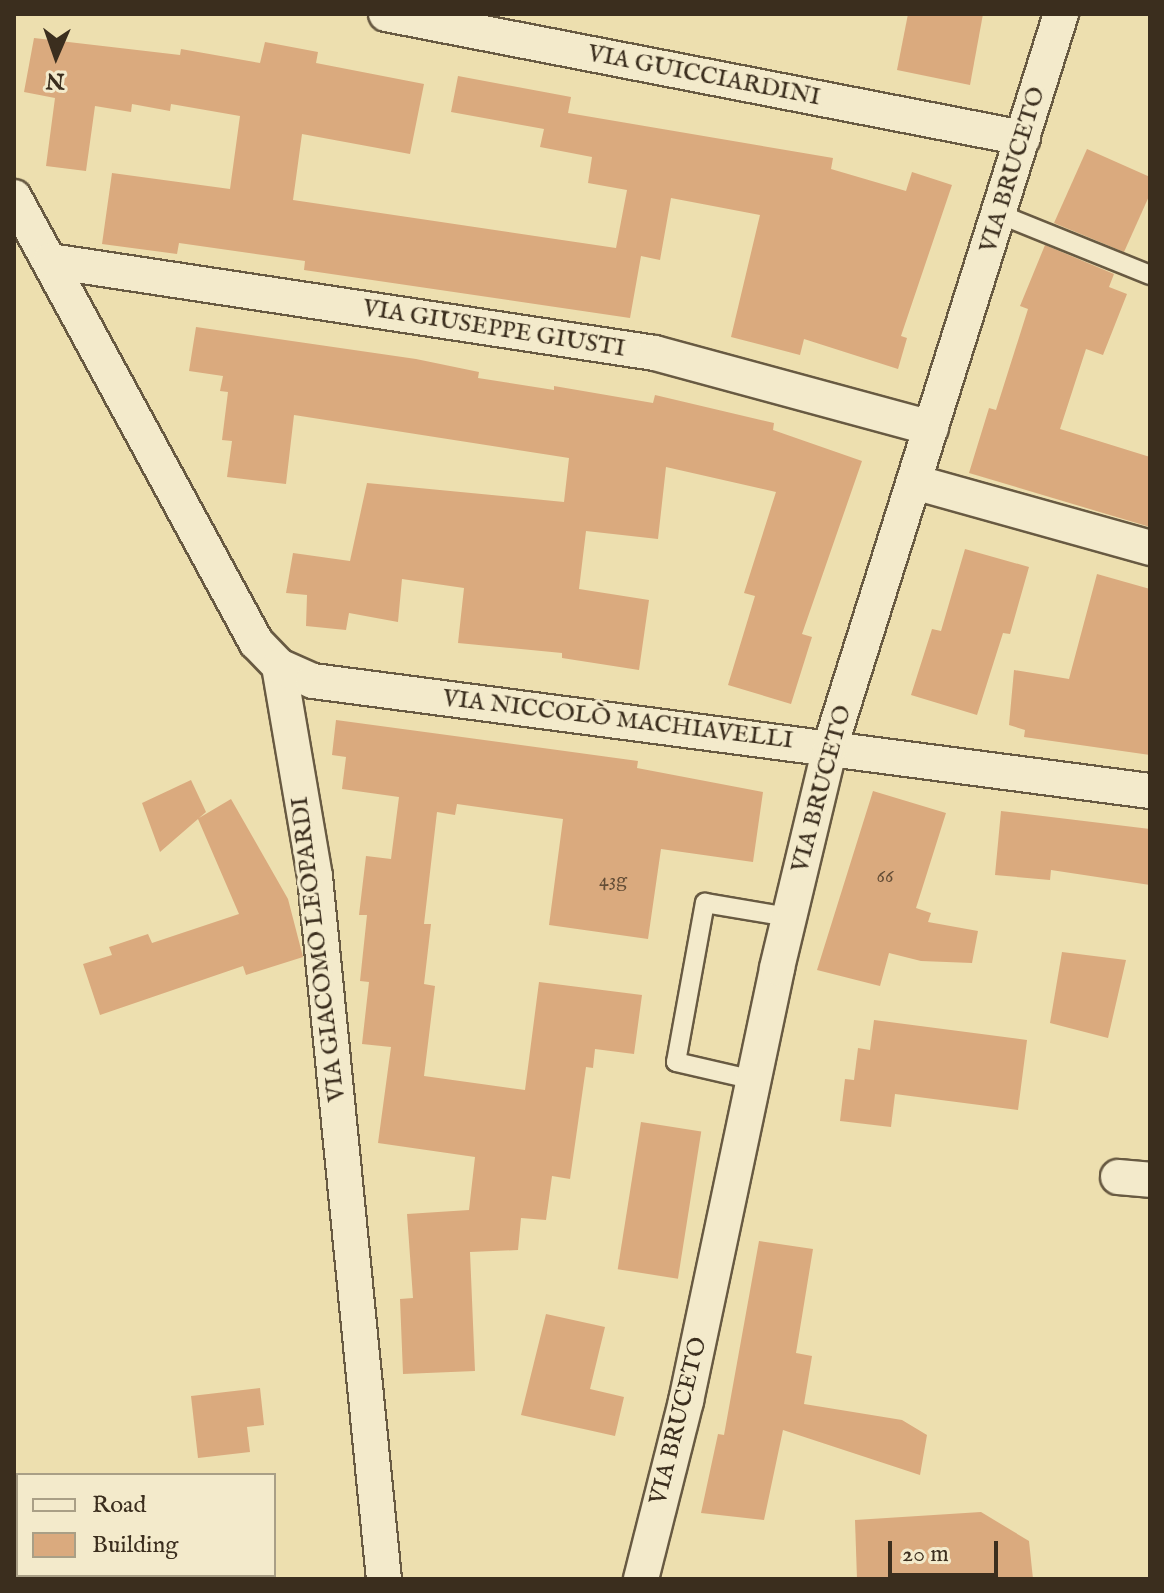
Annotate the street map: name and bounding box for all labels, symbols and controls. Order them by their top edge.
north arrow [16,16,96,96]
street label: VIA GUICCIARDINI [585,39,823,113]
text: N [45,66,65,94]
street label: VIA BRUCETO [974,84,1052,256]
street label: VIA GIUSEPPE GIUSTI [361,294,627,364]
street label: VIA NICCOLÒ MACHIAVELLI [441,684,795,756]
street label: VIA BRUCETO [786,702,858,876]
street label: VIA GIACOMO LEOPARDI [286,795,352,1103]
house number: 66 [877,864,893,888]
house number: 43g [599,868,627,892]
street label: VIA BRUCETO [644,1334,714,1508]
legend [16,1473,276,1577]
text: Road [92,1490,146,1521]
scale bar [892,1525,1002,1575]
text: Building [92,1530,178,1561]
text: 20 m [902,1539,949,1570]

